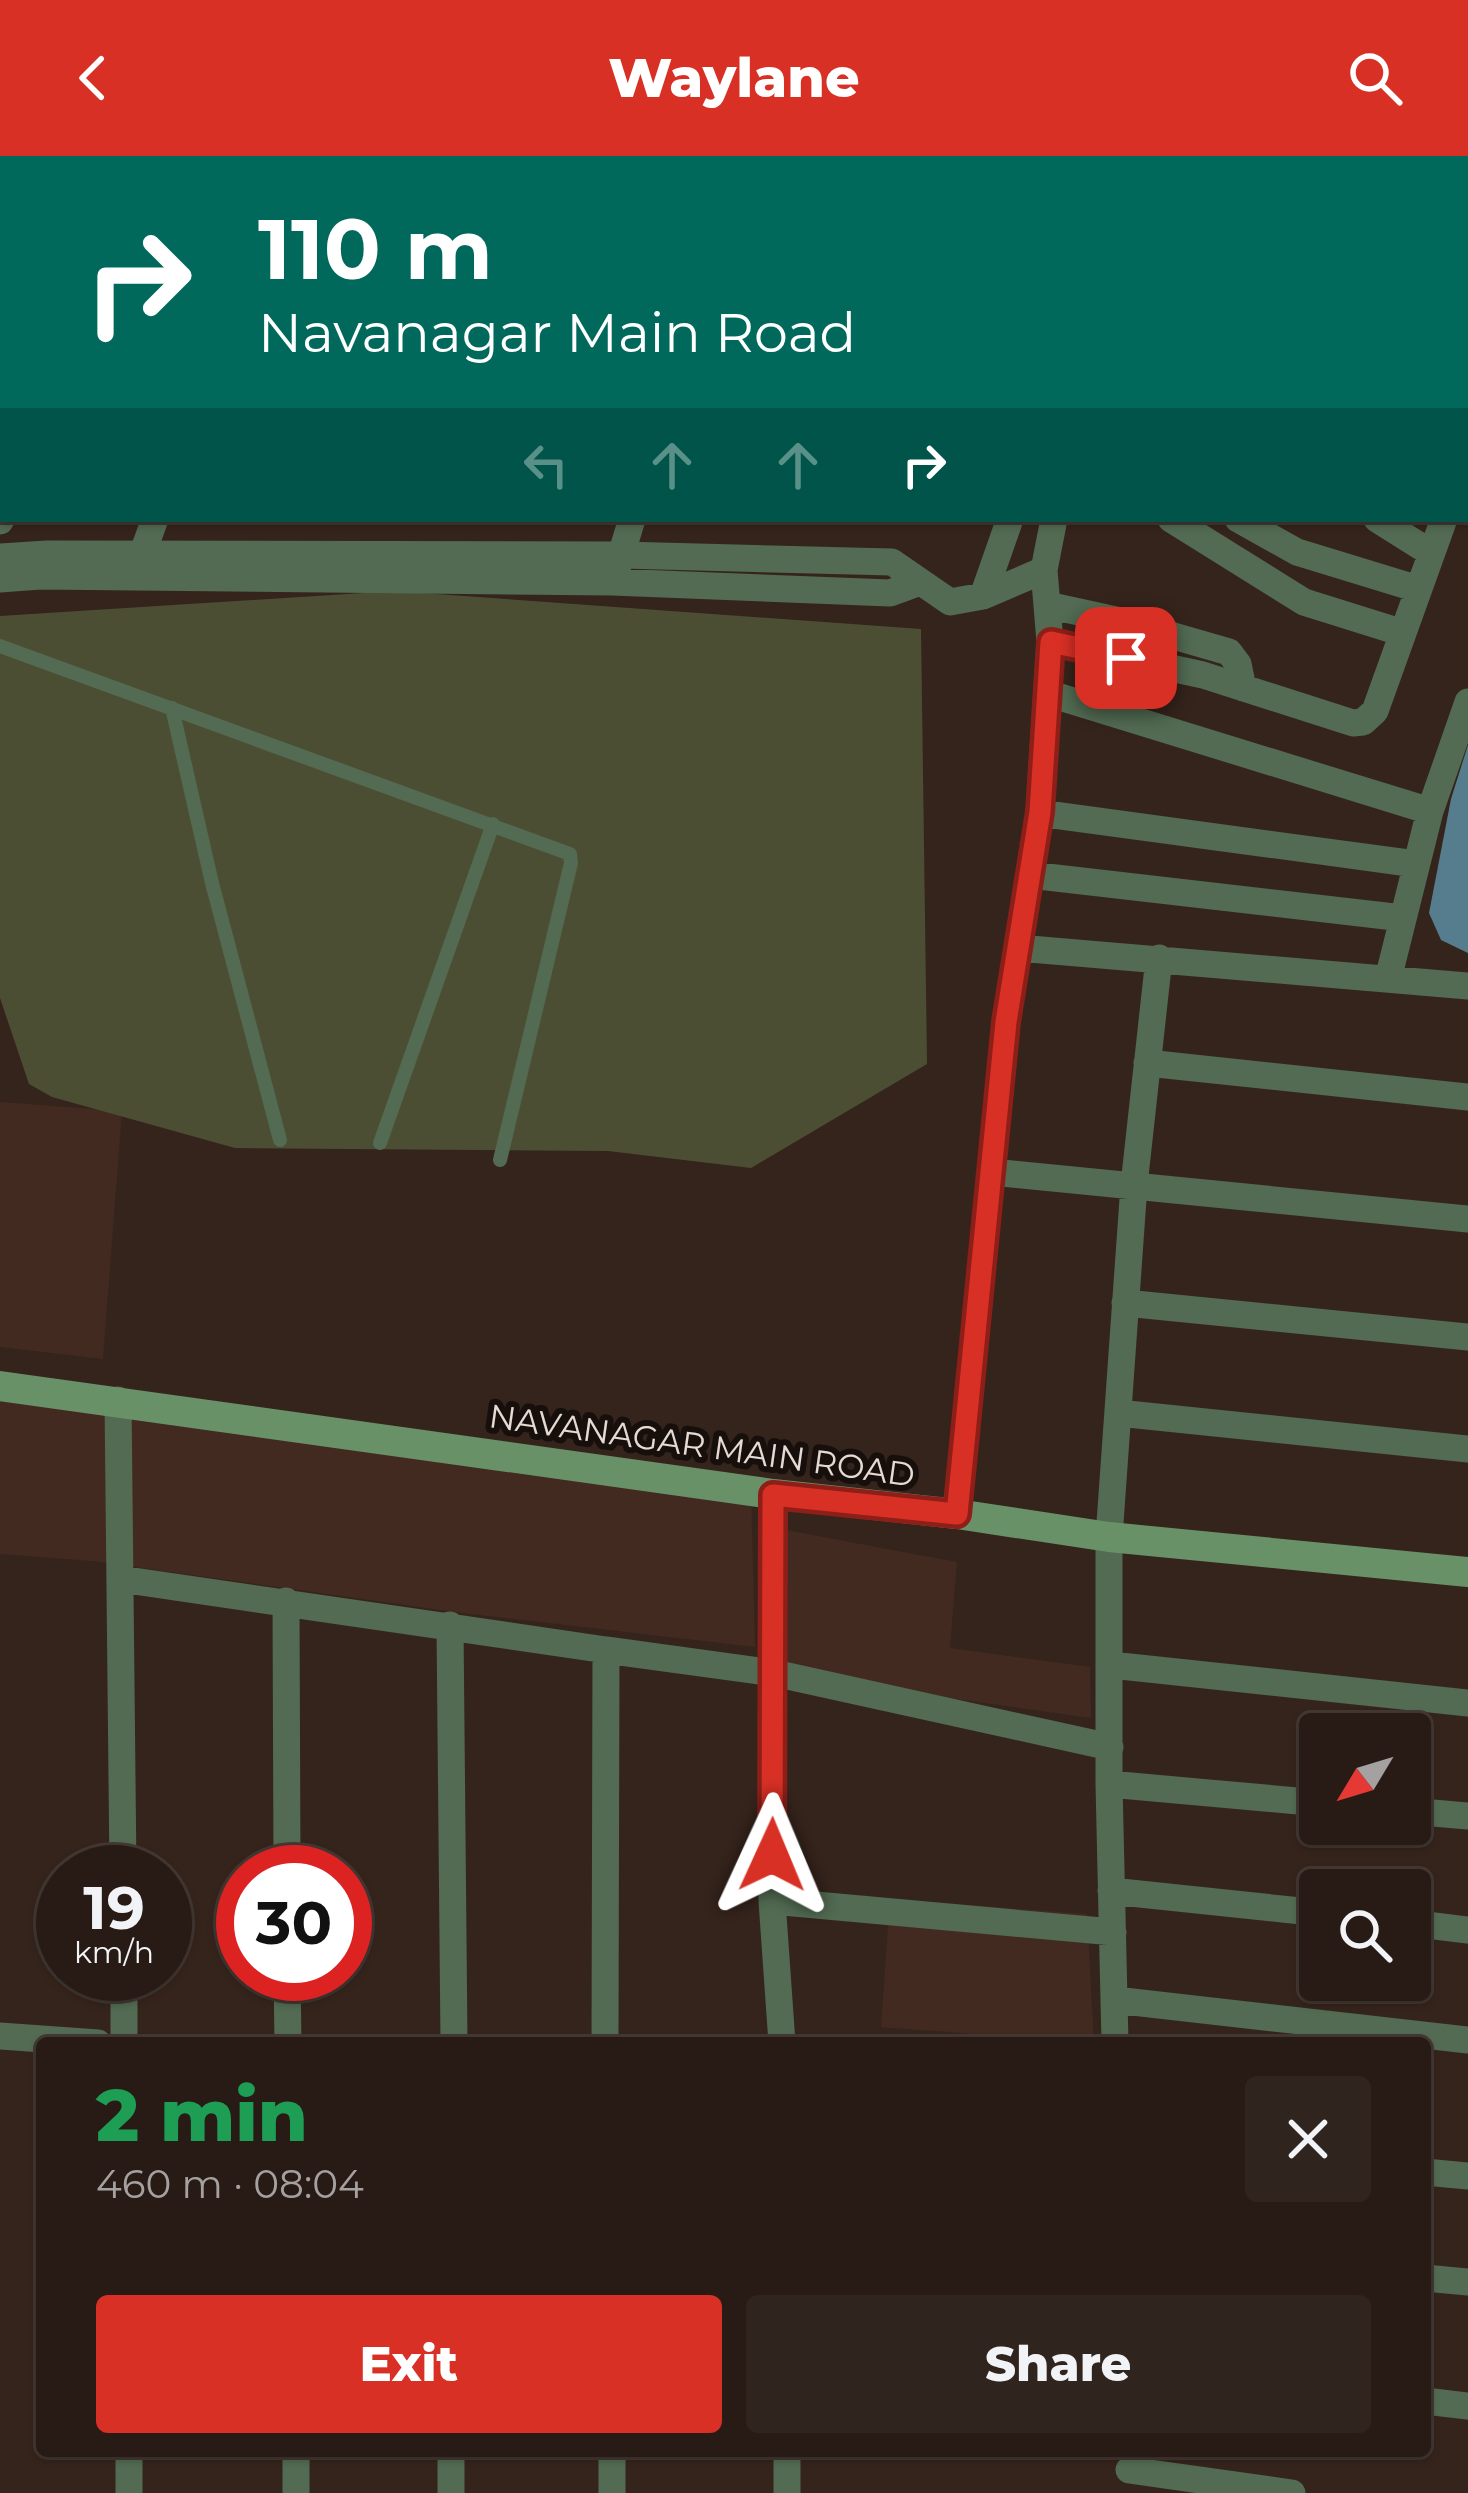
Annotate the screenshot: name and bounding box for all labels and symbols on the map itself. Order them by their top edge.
pin [1075,607,1177,709]
street label: NAVANAGAR MAIN ROAD [487,1395,917,1495]
north arrow [1299,1713,1431,1845]
position arrow [709,1792,835,1918]
speed limit sign: 30 [216,1845,372,2001]

